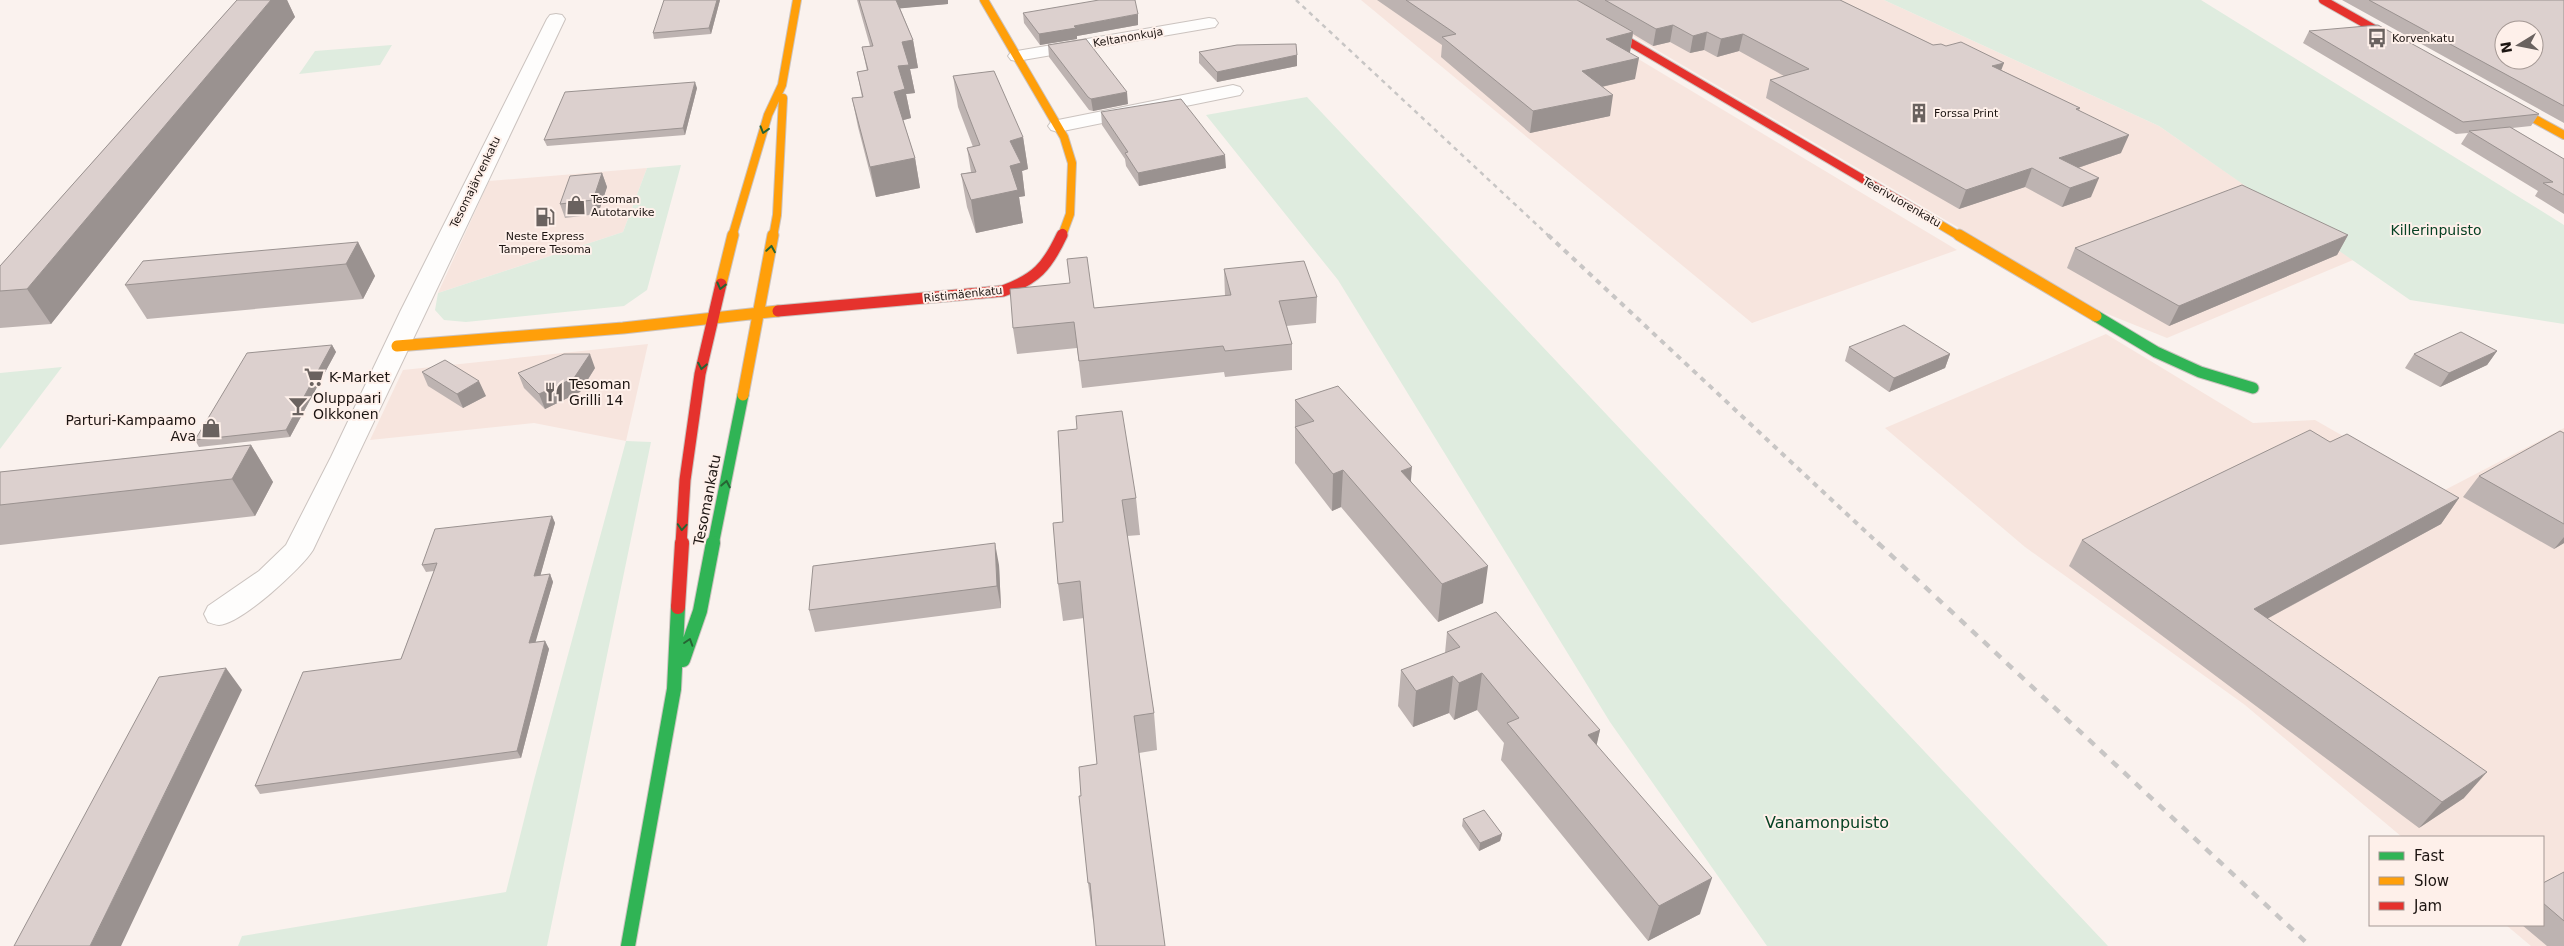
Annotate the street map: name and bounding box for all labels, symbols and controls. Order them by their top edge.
north arrow [2494,20,2544,70]
street label: Keltanonkuja [1092,25,1164,50]
bus stop icon: Korvenkatu [2366,27,2388,49]
place label: Korvenkatu [2392,32,2454,45]
text: N [2497,40,2515,54]
building icon: Forssa Print [1908,102,1930,124]
place label: Forssa Print [1934,107,1999,120]
one-way arrow [760,125,770,133]
street label: Tesomajärvenkatu [447,134,503,231]
street label: Teerivuorenkatu [1859,174,1943,230]
place label: Tesoman Autotarvike [590,193,655,219]
shop icon: Tesoman Autotarvike [565,194,587,216]
fuel station icon: Neste Express Tampere Tesoma [534,206,556,228]
park label: Killerinpuisto [2391,222,2481,238]
place label: Neste Express Tampere Tesoma [498,230,591,256]
one-way arrow [765,244,776,252]
one-way arrow [716,282,727,291]
street label: Ristimäenkatu [923,284,1003,305]
one-way arrow [697,361,708,370]
supermarket icon: K-Market [303,366,325,388]
place label: K-Market [329,369,390,385]
place label: Tesoman Grilli 14 [568,376,631,408]
restaurant icon: Tesoman Grilli 14 [543,381,565,403]
place label: Oluppaari Olkkonen [313,390,381,422]
bar icon: Oluppaari Olkkonen [287,395,309,417]
place label: Parturi-Kampaamo Ava [65,412,196,444]
shop icon: Parturi-Kampaamo Ava [200,417,222,439]
street label: Tesomankatu [690,453,724,548]
one-way arrow [720,480,730,489]
one-way arrow [676,523,687,531]
one-way arrow [683,639,693,647]
park label: Vanamonpuisto [1765,813,1889,832]
legend [2369,836,2544,926]
text: Fast [2414,847,2444,865]
text: Slow [2414,872,2449,890]
text: Jam [2413,897,2442,915]

